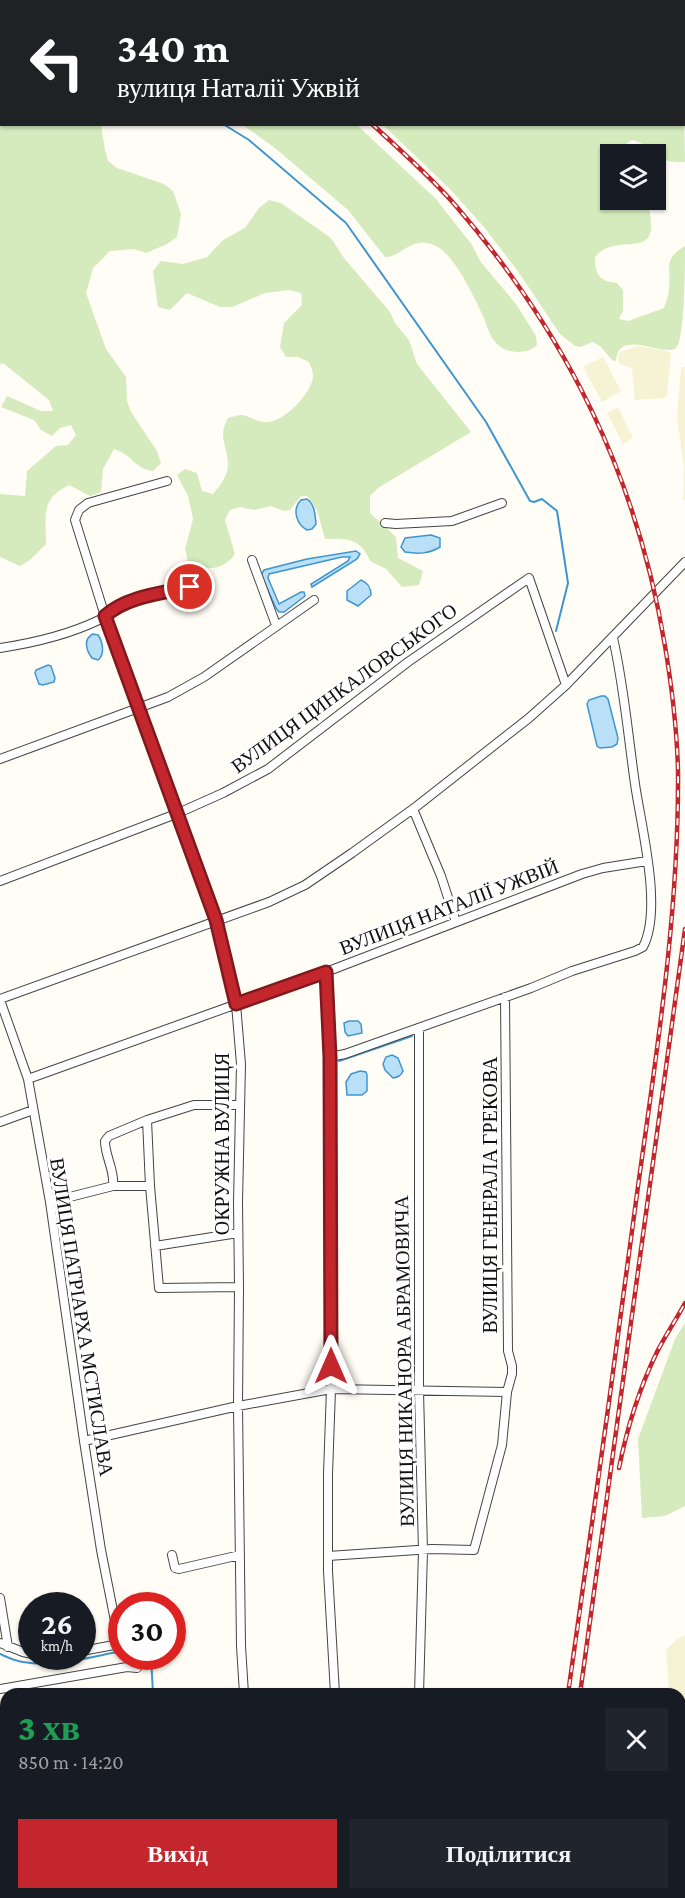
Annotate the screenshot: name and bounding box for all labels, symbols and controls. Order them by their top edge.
icon: left [18,24,96,102]
text: 340 m [117,24,229,71]
text: вулиця Наталії Ужвій [117,73,360,103]
map controls [600,144,666,210]
button: layers [600,144,666,210]
pin [164,561,215,612]
icon: arrive [173,570,206,603]
street label: ВУЛИЦЯ ЦИНКАЛОВСЬКОГО [227,599,462,778]
street label: ВУЛИЦЯ НАТАЛІЇ УЖВІЙ [336,855,562,960]
street label: ОКРУЖНА ВУЛИЦЯ [211,1053,234,1235]
street label: ВУЛИЦЯ ГЕНЕРАЛА ГРЕКОВА [479,1056,502,1334]
street label: ВУЛИЦЯ ПАТРІАРХА МСТИСЛАВА [45,1156,118,1479]
street label: ВУЛИЦЯ НИКАНОРА АБРАМОВИЧА [390,1194,419,1527]
position arrow [299,1334,363,1398]
speed limit sign: 30 [108,1592,186,1670]
text: 26 [41,1607,73,1640]
text: km/h [41,1638,73,1654]
text: 3 хв [18,1708,80,1748]
button: close [605,1708,668,1771]
text: 850 m · 14:20 [18,1751,124,1773]
button: Вихід [18,1819,337,1888]
button: Поділитися [349,1819,668,1888]

